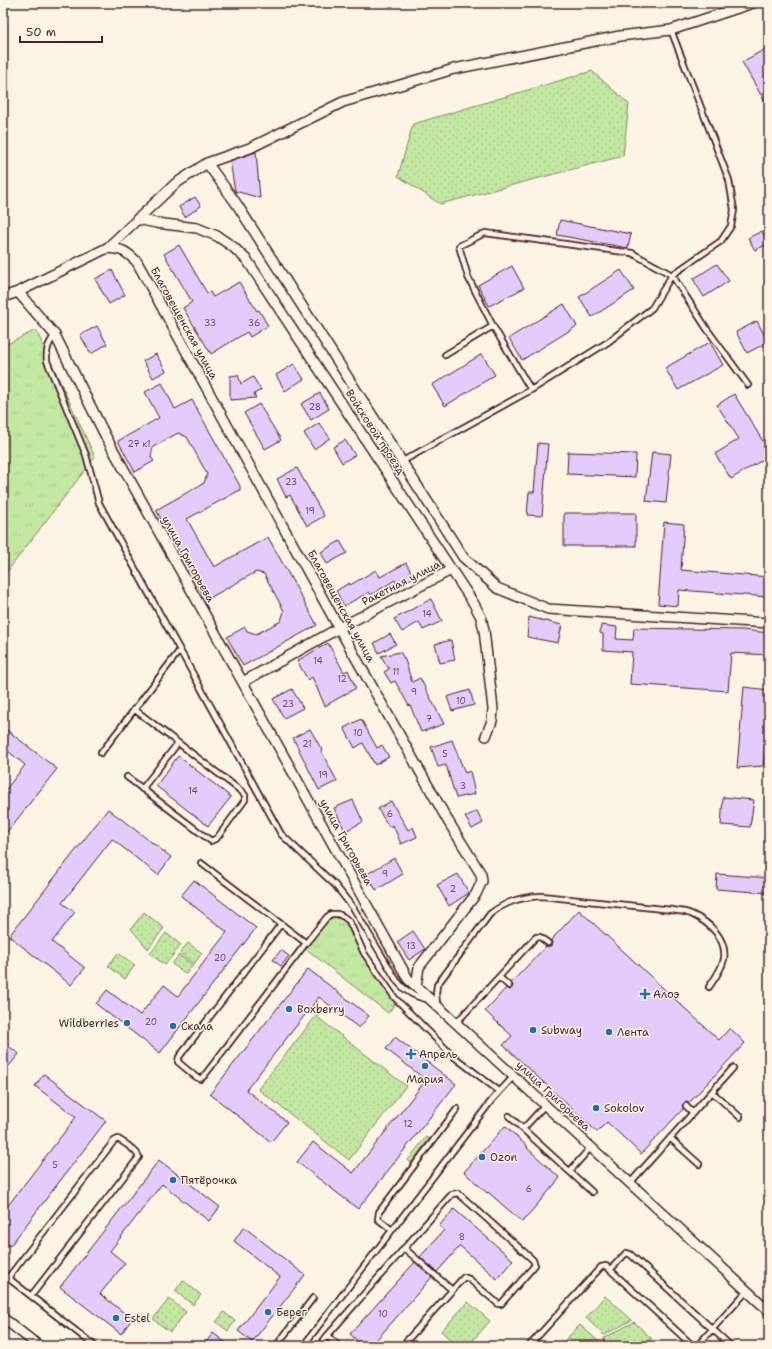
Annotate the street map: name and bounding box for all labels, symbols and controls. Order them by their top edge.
scale bar [20,18,102,44]
text: 50 m [26,24,56,40]
street label: Благовещенская улица [147,264,221,382]
house number: 33 [204,317,216,329]
house number: 36 [248,317,260,329]
street label: Войсковой проезд [342,387,408,478]
house number: 28 [309,401,321,413]
house number: 27 к1 [127,438,151,450]
house number: 23 [285,476,297,488]
house number: 19 [305,505,315,517]
street label: улица Григорьева [158,513,218,605]
street label: Благовещенская улица [304,547,378,665]
street label: Ракетная улица [359,557,443,609]
house number: 14 [422,608,432,620]
house number: 14 [313,655,323,667]
house number: 11 [392,666,400,678]
house number: 12 [337,673,347,685]
house number: 9 [411,686,417,698]
house number: 10 [456,695,466,707]
house number: 23 [282,698,294,710]
house number: 7 [426,713,432,725]
house number: 10 [353,727,363,739]
house number: 21 [302,738,312,750]
house number: 5 [442,748,448,760]
house number: 19 [318,769,328,781]
house number: 3 [460,780,466,792]
house number: 14 [188,785,198,797]
street label: улица Григорьева [316,796,376,888]
house number: 6 [387,808,393,820]
house number: 9 [382,868,388,880]
house number: 2 [450,883,456,895]
house number: 13 [406,940,416,952]
house number: 20 [214,952,226,964]
place label: Алоэ [653,987,680,1002]
marker: Алоэ [640,989,650,999]
place label: Boxberry [297,1002,344,1017]
marker: Boxberry [284,1004,294,1014]
place label: Wildberries [59,1016,119,1031]
house number: 20 [145,1016,157,1028]
marker: Wildberries [122,1018,132,1028]
place label: Скала [181,1019,213,1034]
marker: Скала [168,1021,178,1031]
place label: Subway [541,1023,582,1038]
marker: Subway [528,1025,538,1035]
place label: Лента [617,1025,649,1040]
marker: Лента [604,1027,614,1037]
place label: Апрель [419,1047,458,1062]
marker: Апрель [406,1049,416,1059]
street label: улица Григорьева [513,1058,594,1134]
marker: Мария [420,1061,430,1071]
place label: Мария [407,1072,443,1087]
place label: Sokolov [604,1101,645,1116]
marker: Sokolov [591,1103,601,1113]
house number: 12 [403,1118,413,1130]
place label: Ozon [490,1150,518,1165]
marker: Ozon [477,1152,487,1162]
house number: 5 [52,1159,58,1171]
place label: Пятёрочка [181,1173,237,1188]
marker: Пятёрочка [168,1175,178,1185]
house number: 6 [526,1183,532,1195]
house number: 8 [459,1231,465,1243]
place label: Берег [276,1305,307,1320]
marker: Берег [263,1307,273,1317]
house number: 10 [378,1308,388,1320]
place label: Estel [124,1311,151,1326]
marker: Estel [111,1313,121,1323]

